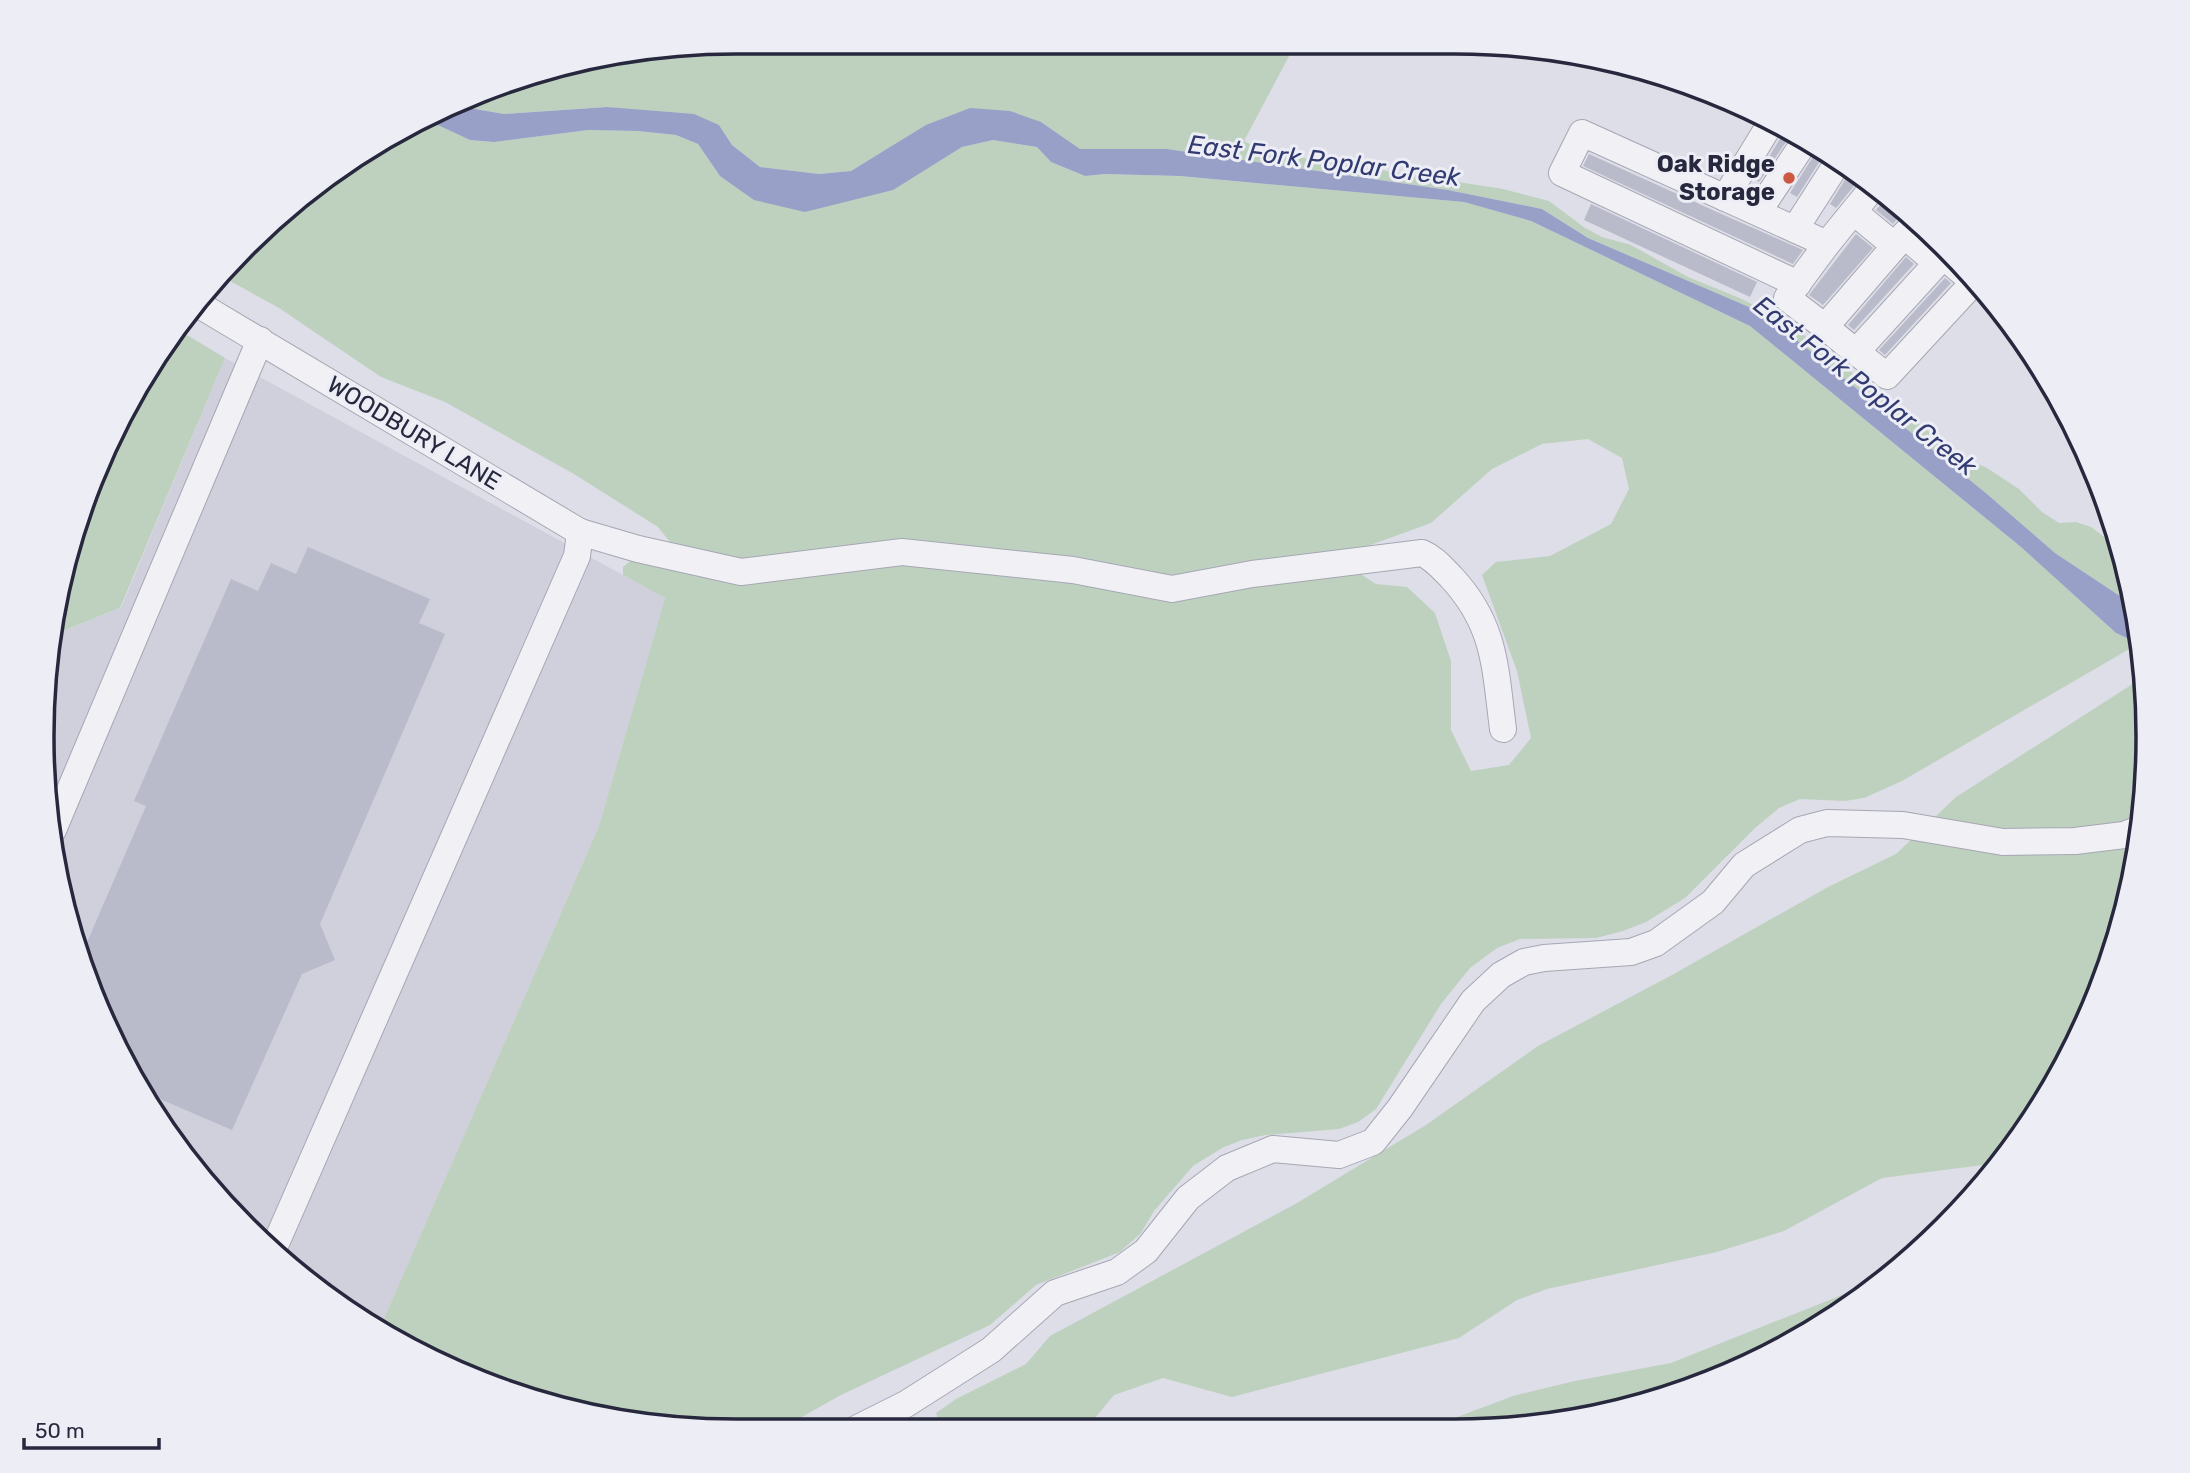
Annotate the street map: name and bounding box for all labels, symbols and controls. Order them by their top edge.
water label: East Fork Poplar Creek [1186,129,1462,193]
place label: Oak Ridge Storage [1657,150,1775,206]
marker: Oak Ridge Storage [1781,170,1797,186]
water label: East Fork Poplar Creek [1747,289,1983,483]
street label: WOODBURY LANE [322,370,506,496]
scale bar [24,1406,159,1450]
text: 50 m [35,1418,85,1443]

